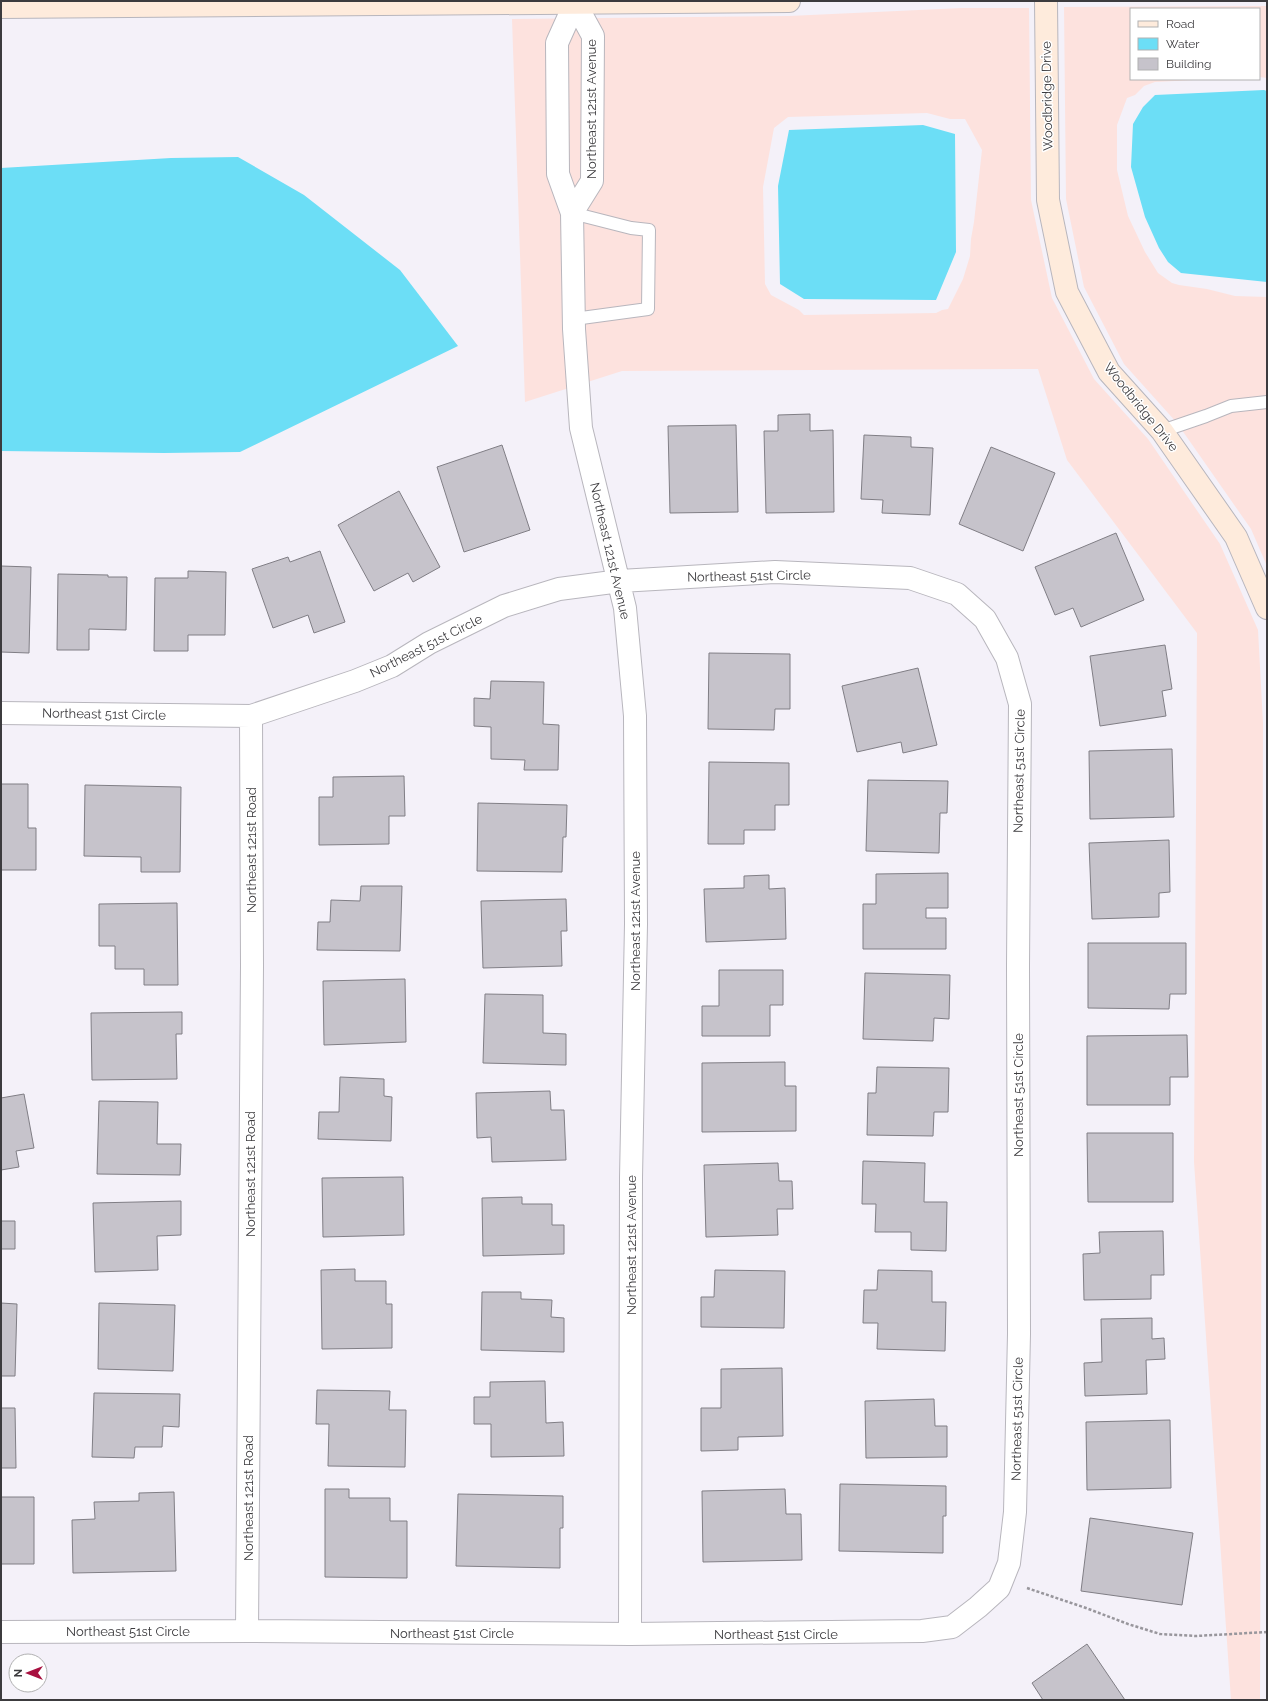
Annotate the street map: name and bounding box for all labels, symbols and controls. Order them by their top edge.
legend [1130,8,1260,80]
text: Road [1166,17,1195,31]
text: Water [1166,37,1200,51]
street label: Northeast 121st Avenue [584,39,599,179]
street label: Woodbridge Drive [1039,41,1055,151]
text: Building [1166,57,1212,71]
street label: Woodbridge Drive [1101,360,1182,455]
street label: Northeast 121st Avenue [587,481,633,621]
street label: Northeast 51st Circle [687,567,811,585]
street label: Northeast 51st Circle [367,611,485,681]
street label: Northeast 51st Circle [42,705,166,723]
street label: Northeast 51st Circle [1010,709,1028,833]
street label: Northeast 121st Road [244,787,259,913]
street label: Northeast 121st Avenue [628,851,643,991]
street label: Northeast 51st Circle [1011,1033,1026,1157]
street label: Northeast 121st Road [243,1111,258,1237]
street label: Northeast 121st Avenue [624,1175,639,1315]
street label: Northeast 51st Circle [1008,1357,1026,1481]
street label: Northeast 121st Road [241,1435,256,1561]
street label: Northeast 51st Circle [66,1624,190,1639]
street label: Northeast 51st Circle [390,1626,514,1641]
street label: Northeast 51st Circle [714,1627,838,1642]
north arrow [8,1653,48,1693]
text: N [12,1669,25,1677]

